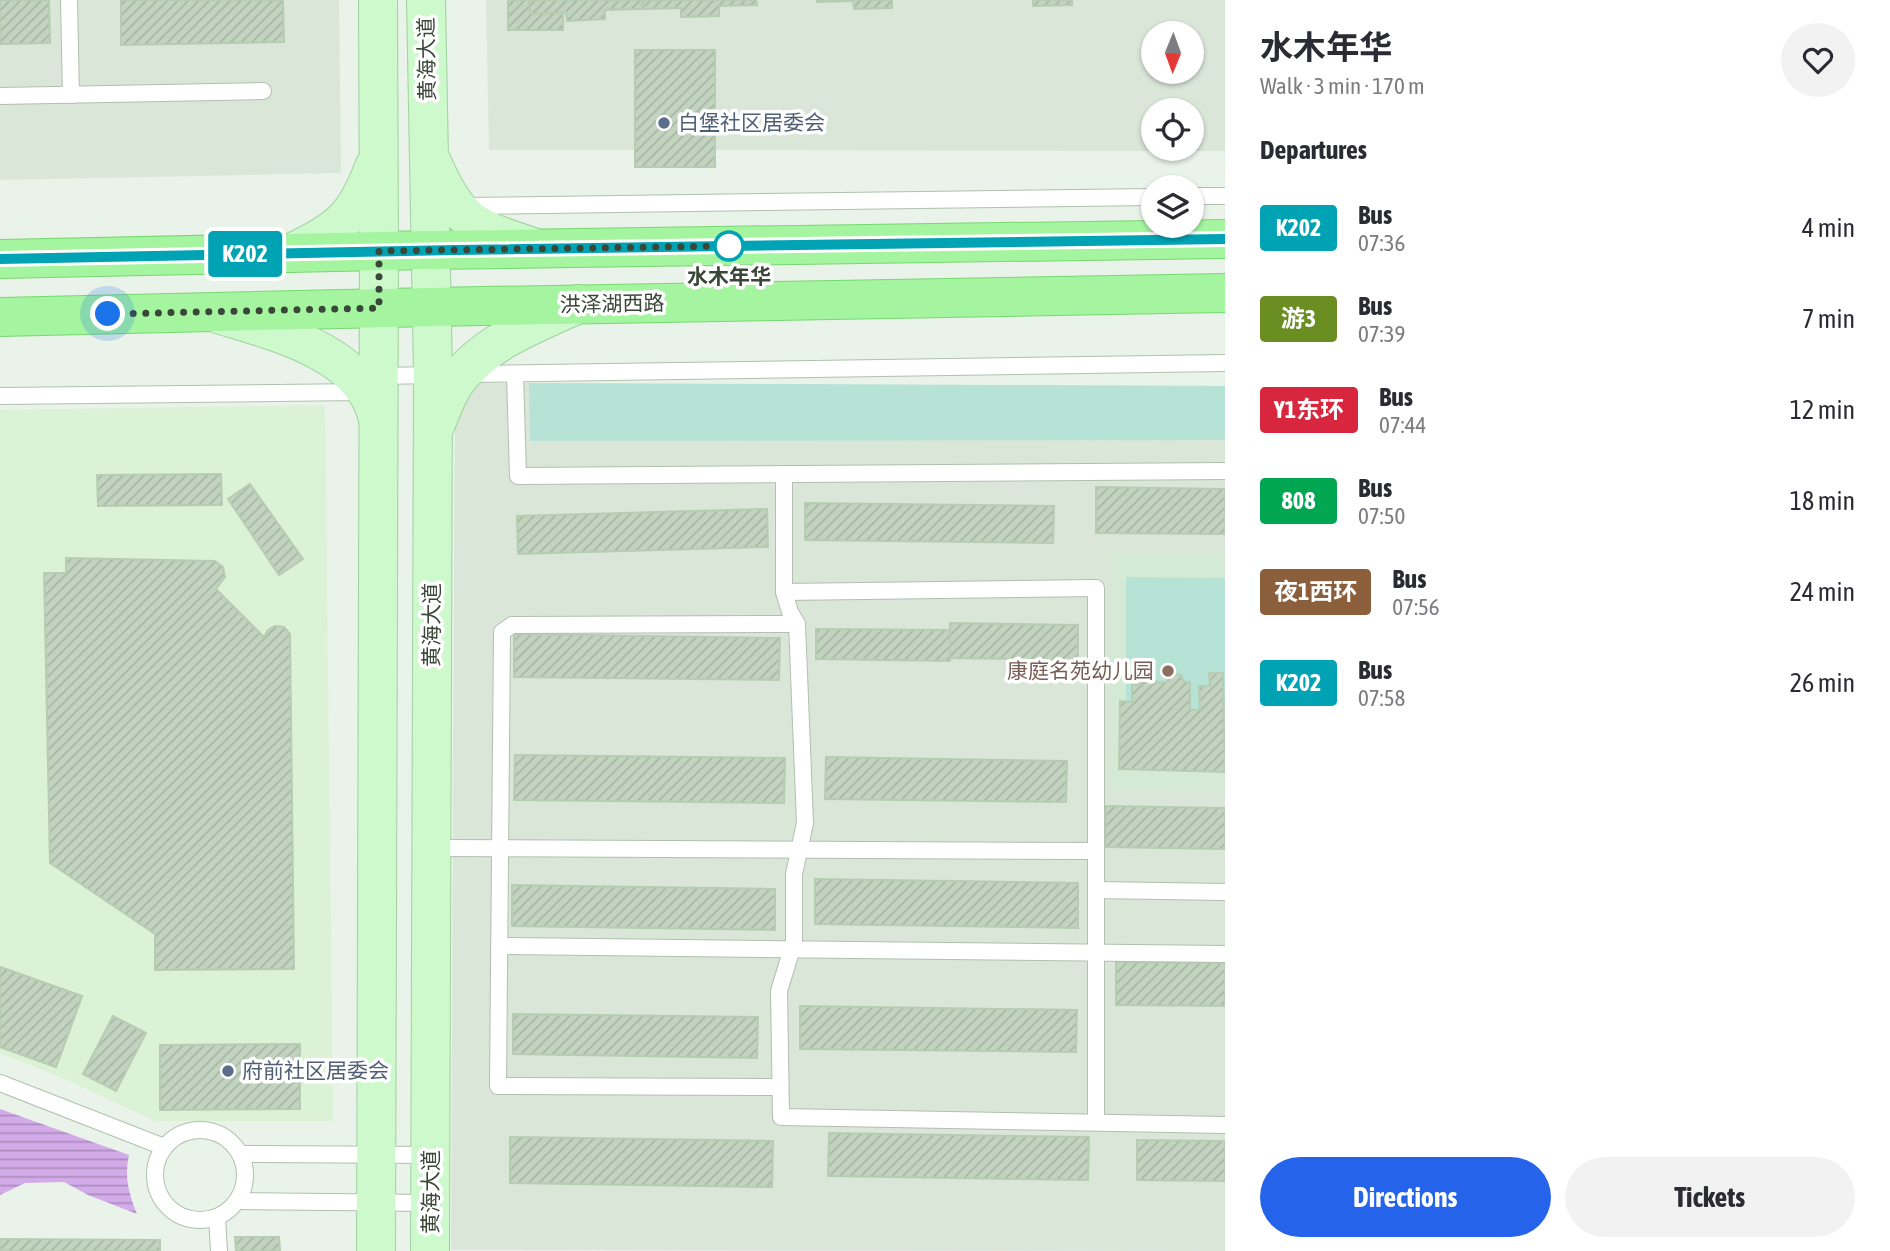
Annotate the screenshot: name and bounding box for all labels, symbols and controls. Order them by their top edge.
street label: 黄海大道 [413,17,439,101]
north arrow [1141,21,1204,84]
map controls [1141,21,1204,238]
button: heart [1781,23,1855,97]
text: 水木年华 [1260,28,1392,66]
text: Walk · 3 min · 170 m [1260,73,1424,99]
button: locate [1141,98,1204,161]
place label: 白堡社区居委会 [678,110,825,134]
marker: 白堡社区居委会 [656,115,672,131]
text: Departures [1260,135,1367,165]
button: layers [1141,175,1204,238]
text: Bus [1358,200,1392,230]
text: 4 min [1802,213,1855,243]
text: K202 [1276,214,1321,241]
text: 07:36 [1358,230,1405,256]
line badge: K202 [196,231,294,277]
marker: 水木年华 [714,231,744,261]
text: K202 [222,240,268,267]
place label: 水木年华 [687,264,771,288]
street label: 洪泽湖西路 [559,290,665,316]
text: Bus [1358,291,1392,321]
your location [90,296,125,331]
text: 7 min [1802,304,1855,334]
text: 游3 [1281,305,1316,332]
text: 07:39 [1358,321,1405,347]
text: Bus [1379,382,1413,412]
text: 12 min [1790,395,1855,425]
text: Y1东环 [1274,396,1344,423]
text: 07:44 [1379,412,1426,438]
text: Bus [1358,473,1392,503]
text: 18 min [1790,486,1855,516]
text: 808 [1282,487,1315,514]
text: 07:50 [1358,503,1405,529]
text: Bus [1392,564,1426,594]
text: 24 min [1790,577,1855,607]
text: 夜1西环 [1274,578,1357,605]
street label: 黄海大道 [419,583,443,667]
text: 07:56 [1392,594,1440,620]
text: Bus [1358,655,1392,685]
place label: 康庭名苑幼儿园 [1007,658,1154,682]
marker: 康庭名苑幼儿园 [1160,663,1176,679]
text: 26 min [1790,668,1855,698]
text: K202 [1276,669,1321,696]
text: 07:58 [1358,685,1405,711]
place label: 府前社区居委会 [242,1058,389,1082]
marker: 府前社区居委会 [220,1063,236,1079]
street label: 黄海大道 [418,1150,442,1234]
button: Directions [1260,1157,1551,1237]
button: Tickets [1565,1157,1855,1237]

